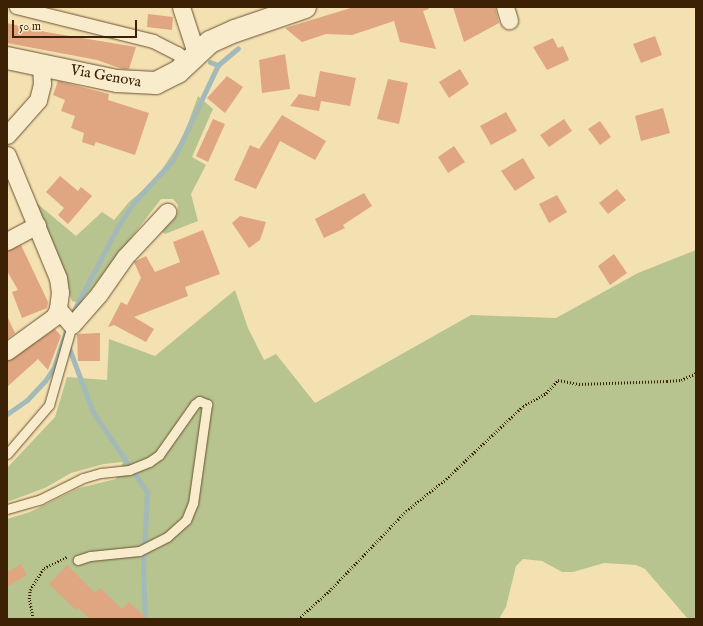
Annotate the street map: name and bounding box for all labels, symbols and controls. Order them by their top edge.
scale bar [14,12,139,38]
text: 50 m [19,19,41,34]
street label: Via Genova [69,61,143,91]

